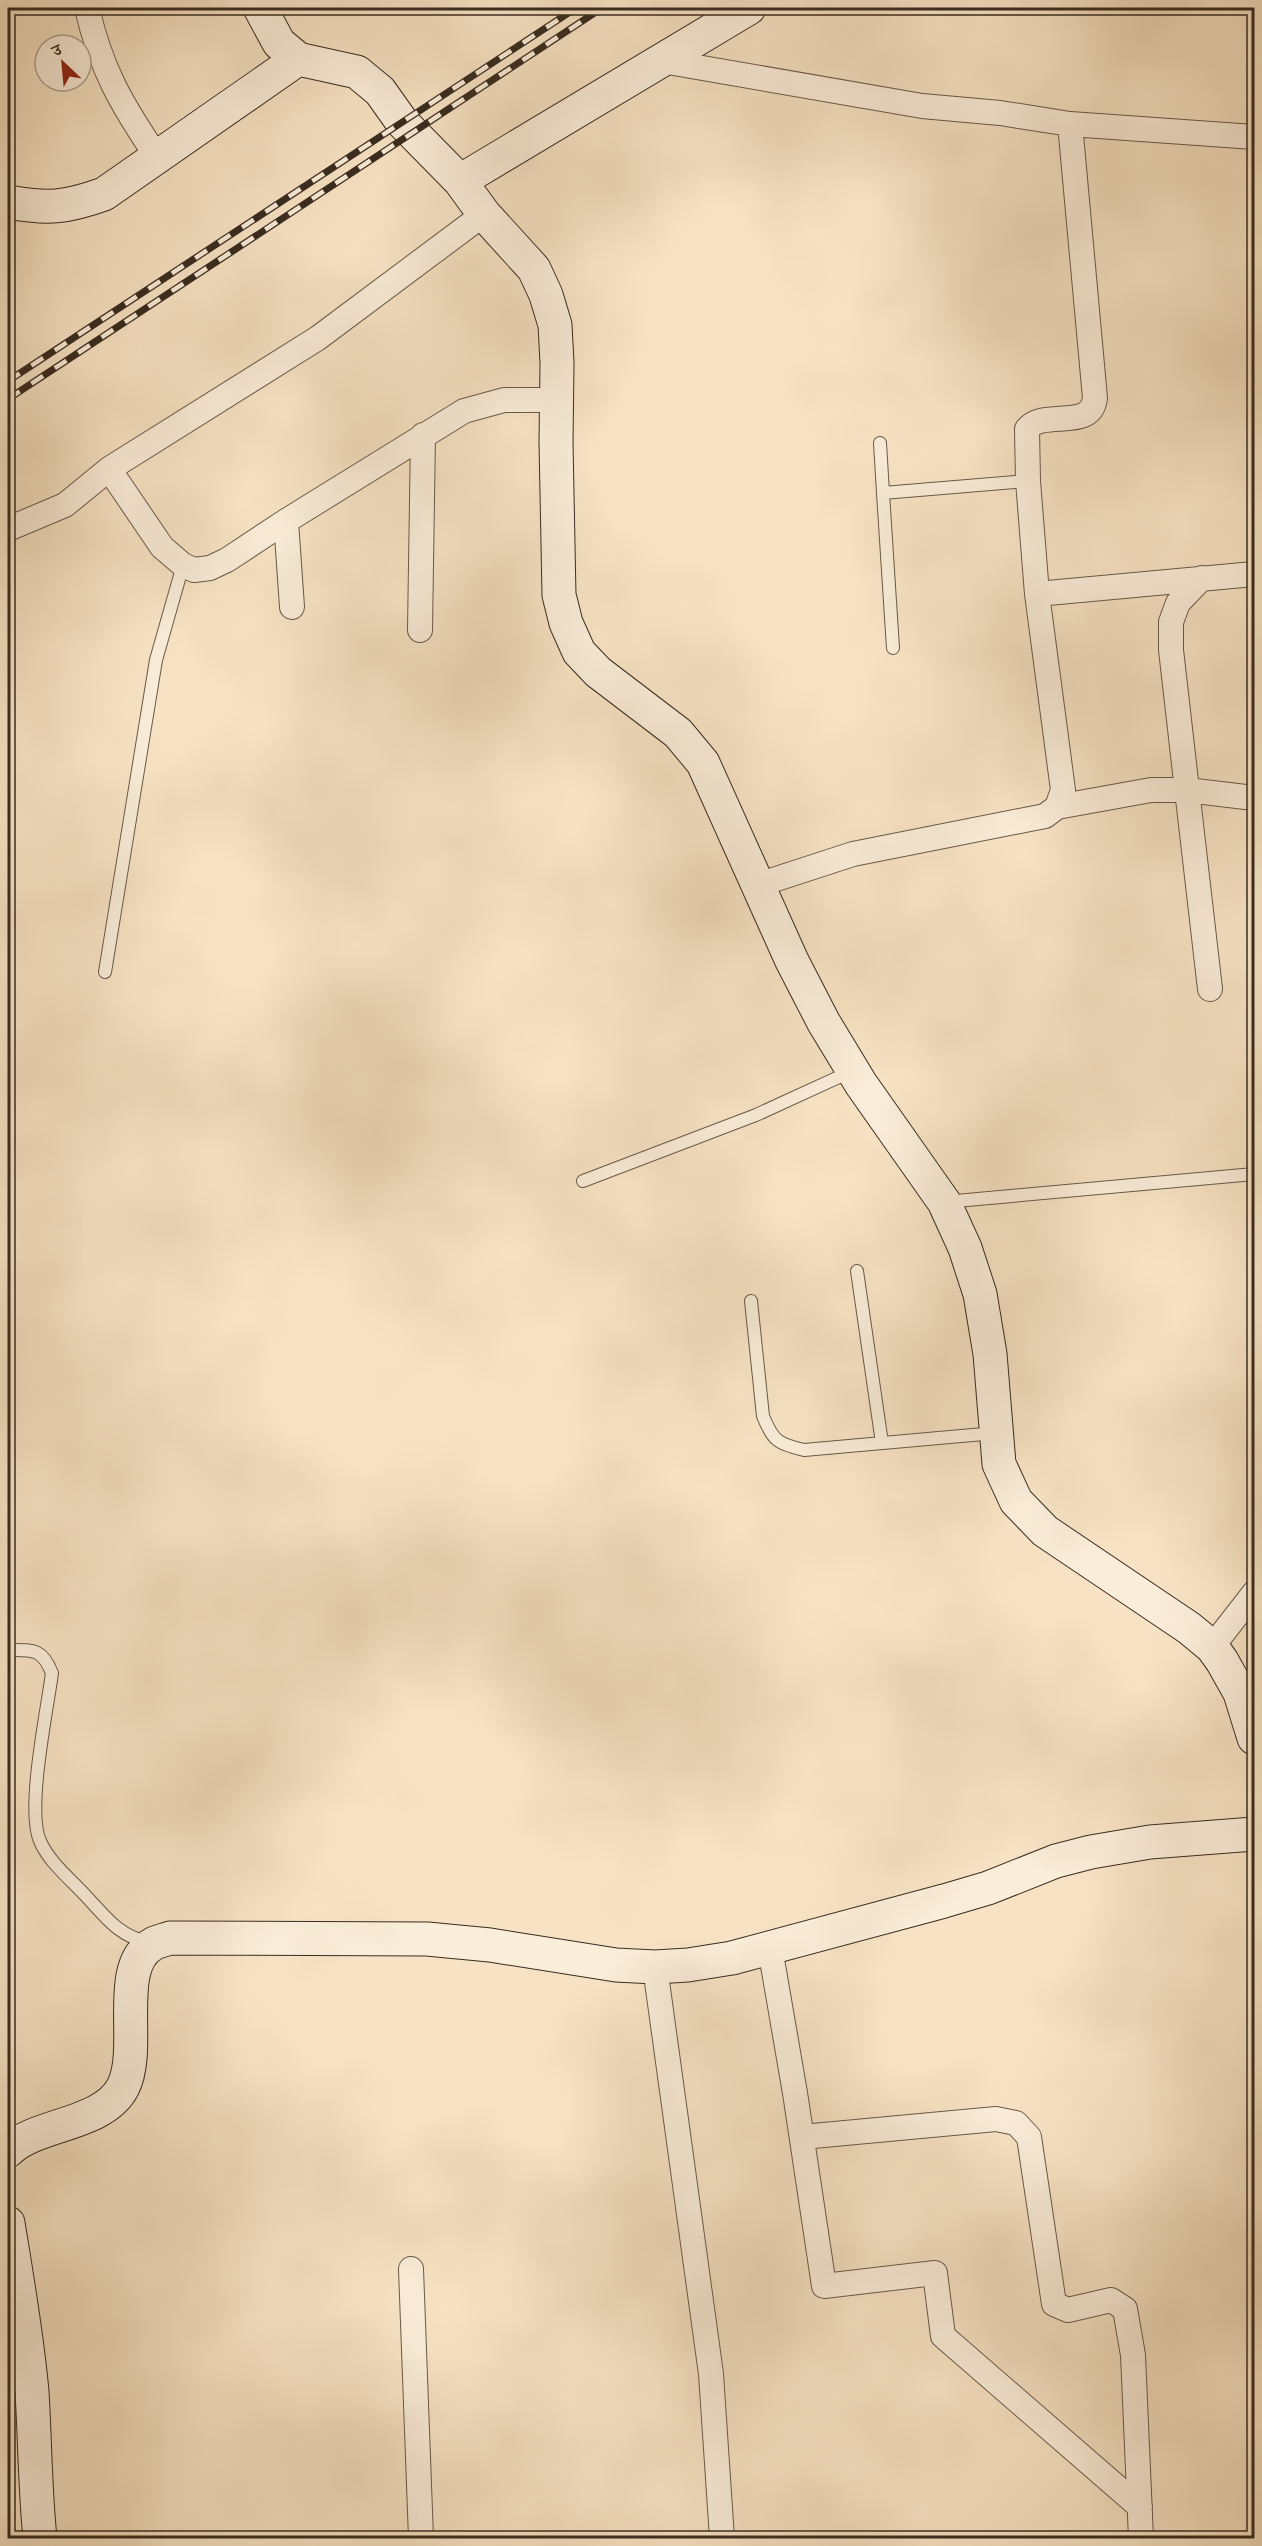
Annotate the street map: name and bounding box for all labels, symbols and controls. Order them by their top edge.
north arrow [33,33,93,93]
text: उ [47,38,67,62]

